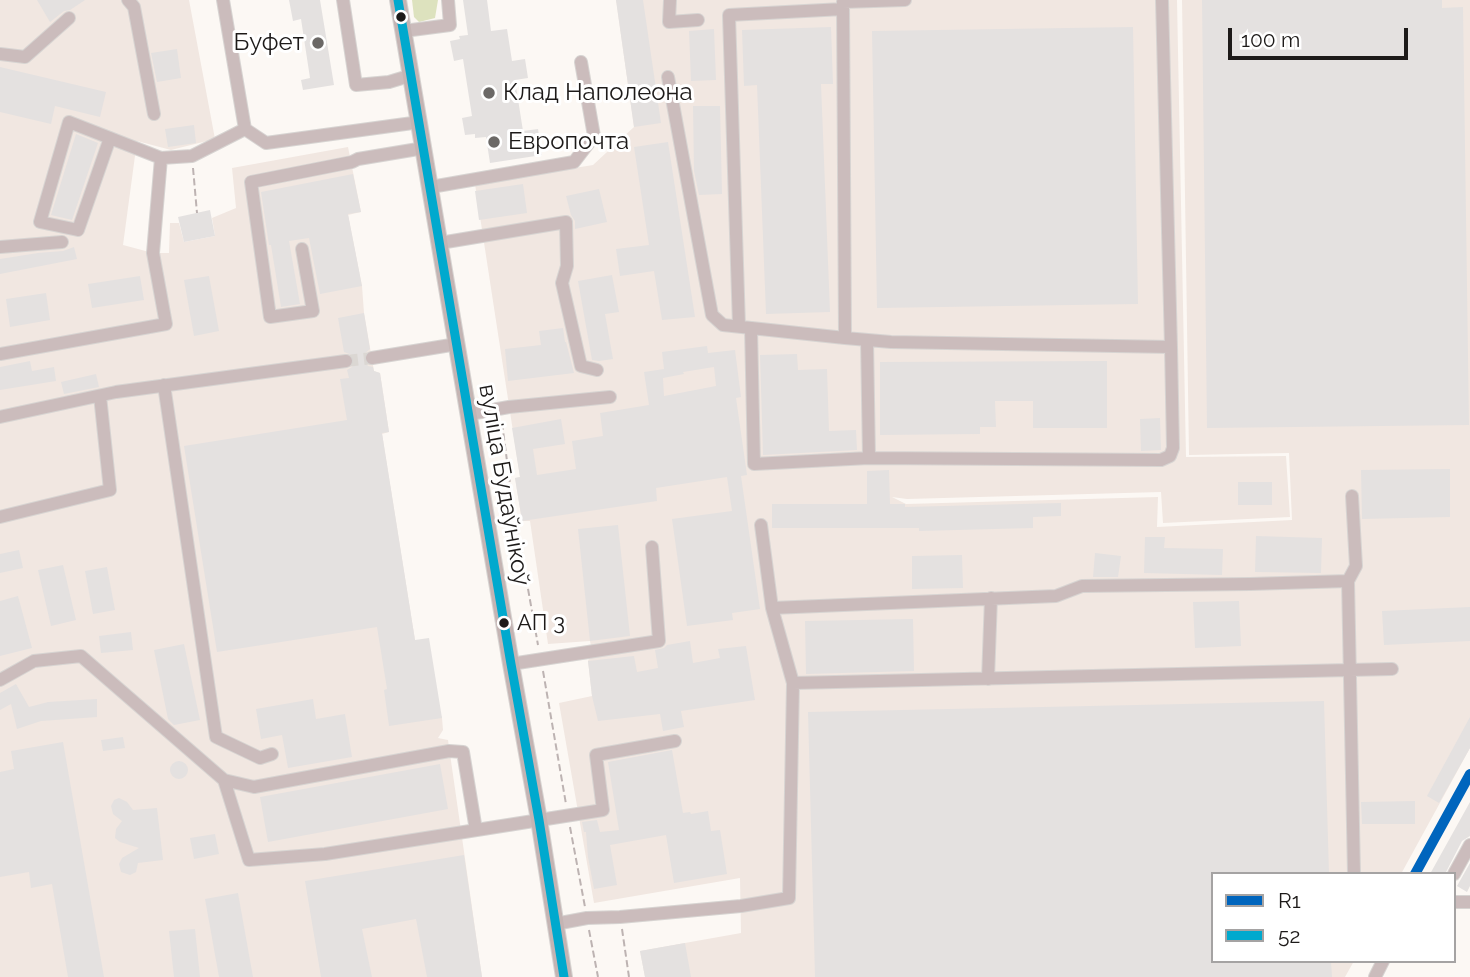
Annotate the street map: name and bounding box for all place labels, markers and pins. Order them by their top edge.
unlabelled marker [394,10,408,24]
place label: Буфет [234,29,304,57]
marker: Буфет [310,35,326,51]
place label: Клад Наполеона [503,79,693,107]
marker: Клад Наполеона [481,85,497,101]
place label: Европочта [508,128,629,156]
marker: Европочта [486,134,502,150]
place label: АП 3 [517,610,565,636]
marker: АП 3 [497,616,511,630]

